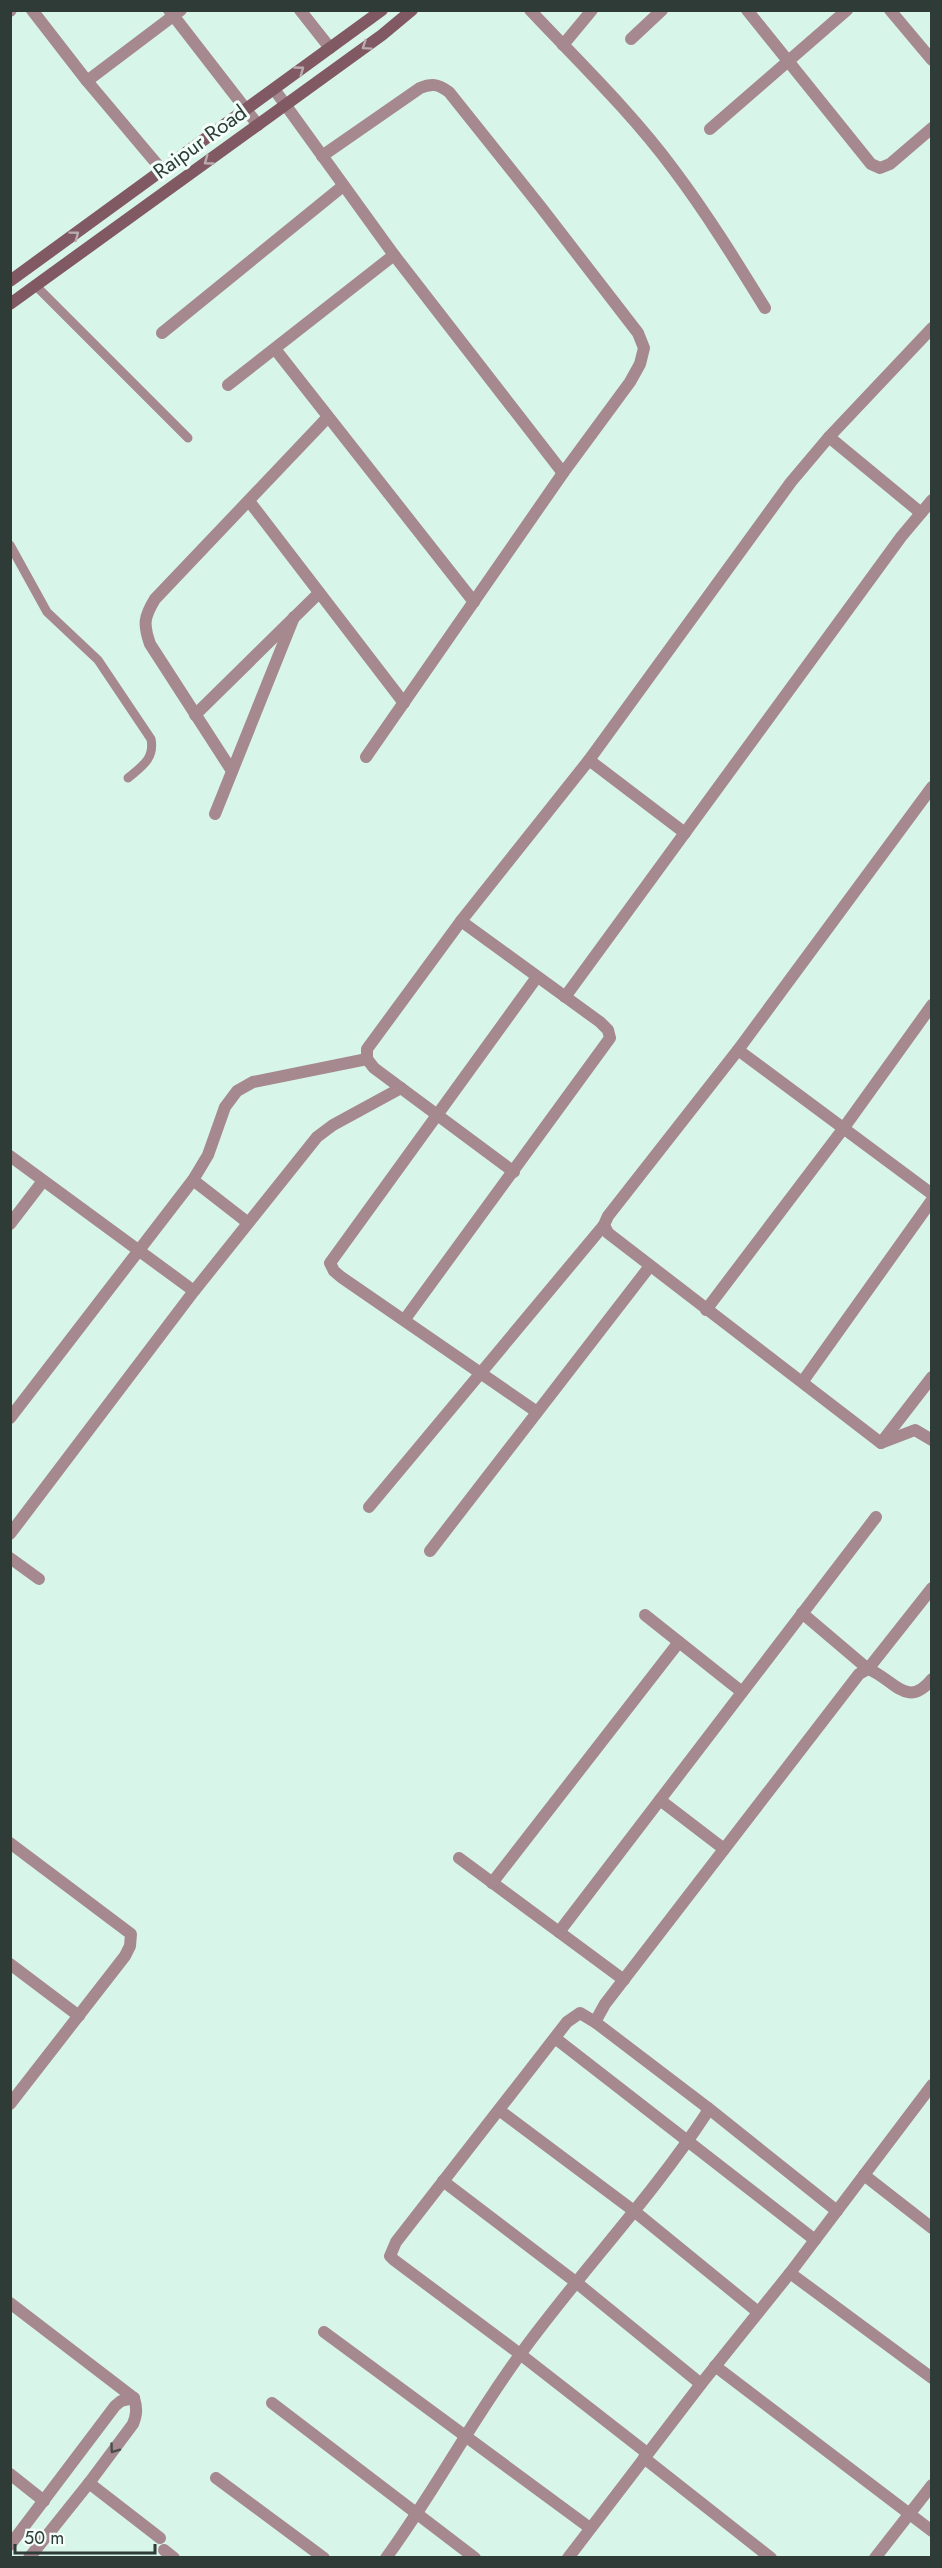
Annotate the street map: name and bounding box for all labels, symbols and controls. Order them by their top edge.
one-way arrow [362,39,373,50]
one-way arrow [294,66,305,77]
street label: Raipur Road [147,98,253,186]
one-way arrow [204,153,215,164]
one-way arrow [68,231,79,242]
one-way arrow [111,2442,122,2453]
scale bar [15,2517,154,2555]
text: 50 m [24,2525,64,2551]

